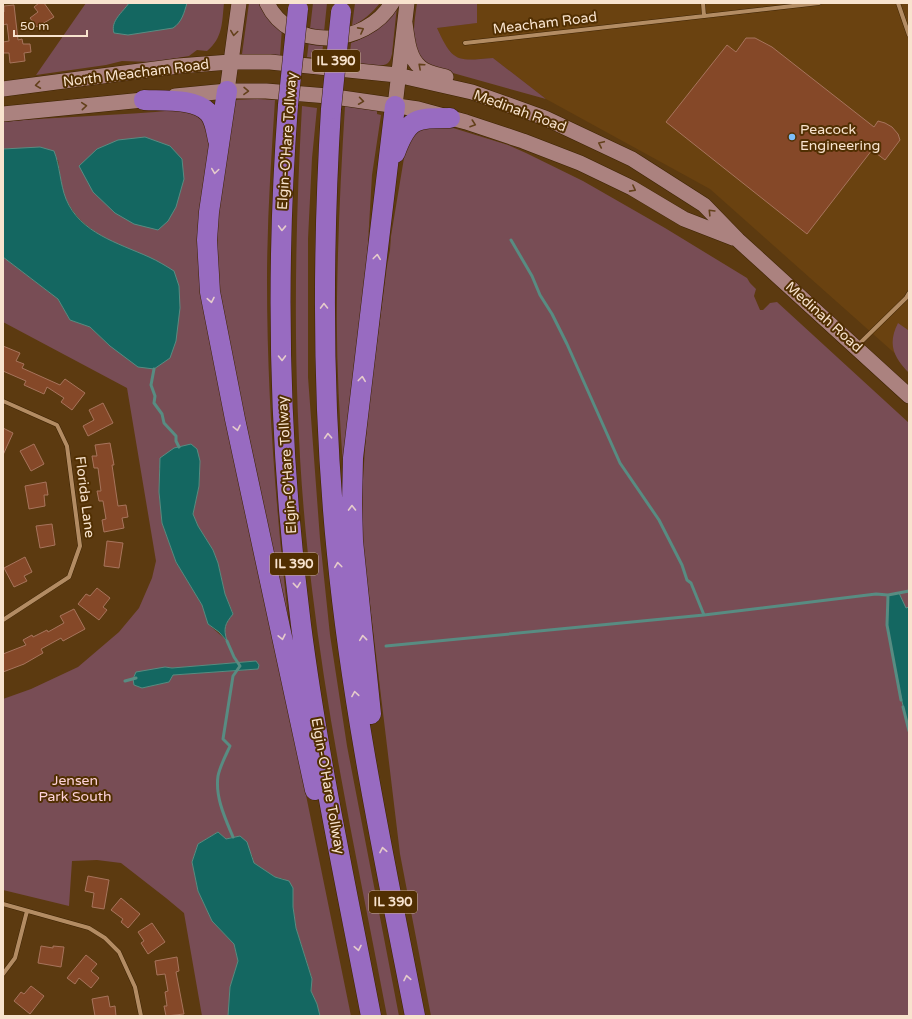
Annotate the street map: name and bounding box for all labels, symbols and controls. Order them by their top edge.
street label: Meacham Road [492,8,598,38]
scale bar [14,12,87,38]
text: 50 m [20,19,49,33]
one-way arrow [357,27,365,35]
one-way arrow [230,30,239,36]
road number: IL 390 [312,50,360,72]
street label: North Meacham Road [62,56,210,90]
one-way arrow [418,64,426,71]
street label: Elgin-O'Hare Tollway [274,71,300,210]
one-way arrow [35,80,41,89]
street label: Medinah Road [471,86,569,136]
one-way arrow [243,87,249,95]
one-way arrow [358,96,364,105]
one-way arrow [81,102,87,111]
one-way arrow [470,120,477,128]
place label: Peacock Engineering [800,121,880,154]
marker: Peacock Engineering [787,132,797,142]
one-way arrow [597,141,605,149]
one-way arrow [211,168,220,174]
one-way arrow [628,184,636,191]
one-way arrow [708,209,716,217]
one-way arrow [278,225,286,231]
one-way arrow [372,253,381,260]
street label: Medinah Road [782,278,866,356]
one-way arrow [207,297,215,303]
one-way arrow [320,303,329,309]
one-way arrow [277,355,286,361]
one-way arrow [357,376,366,382]
street label: Elgin-O'Hare Tollway [274,395,300,534]
one-way arrow [233,425,241,431]
one-way arrow [323,433,332,439]
street label: Florida Lane [72,455,98,539]
one-way arrow [348,505,356,511]
road number: IL 390 [270,553,318,575]
one-way arrow [334,562,343,568]
one-way arrow [292,582,301,588]
one-way arrow [277,634,285,640]
one-way arrow [359,635,368,641]
one-way arrow [351,691,360,697]
street label: Elgin-O'Hare Tollway [308,717,348,856]
park label: Jensen Park South [38,772,112,805]
one-way arrow [380,847,388,853]
road number: IL 390 [369,891,417,913]
one-way arrow [354,945,362,951]
one-way arrow [404,975,412,981]

